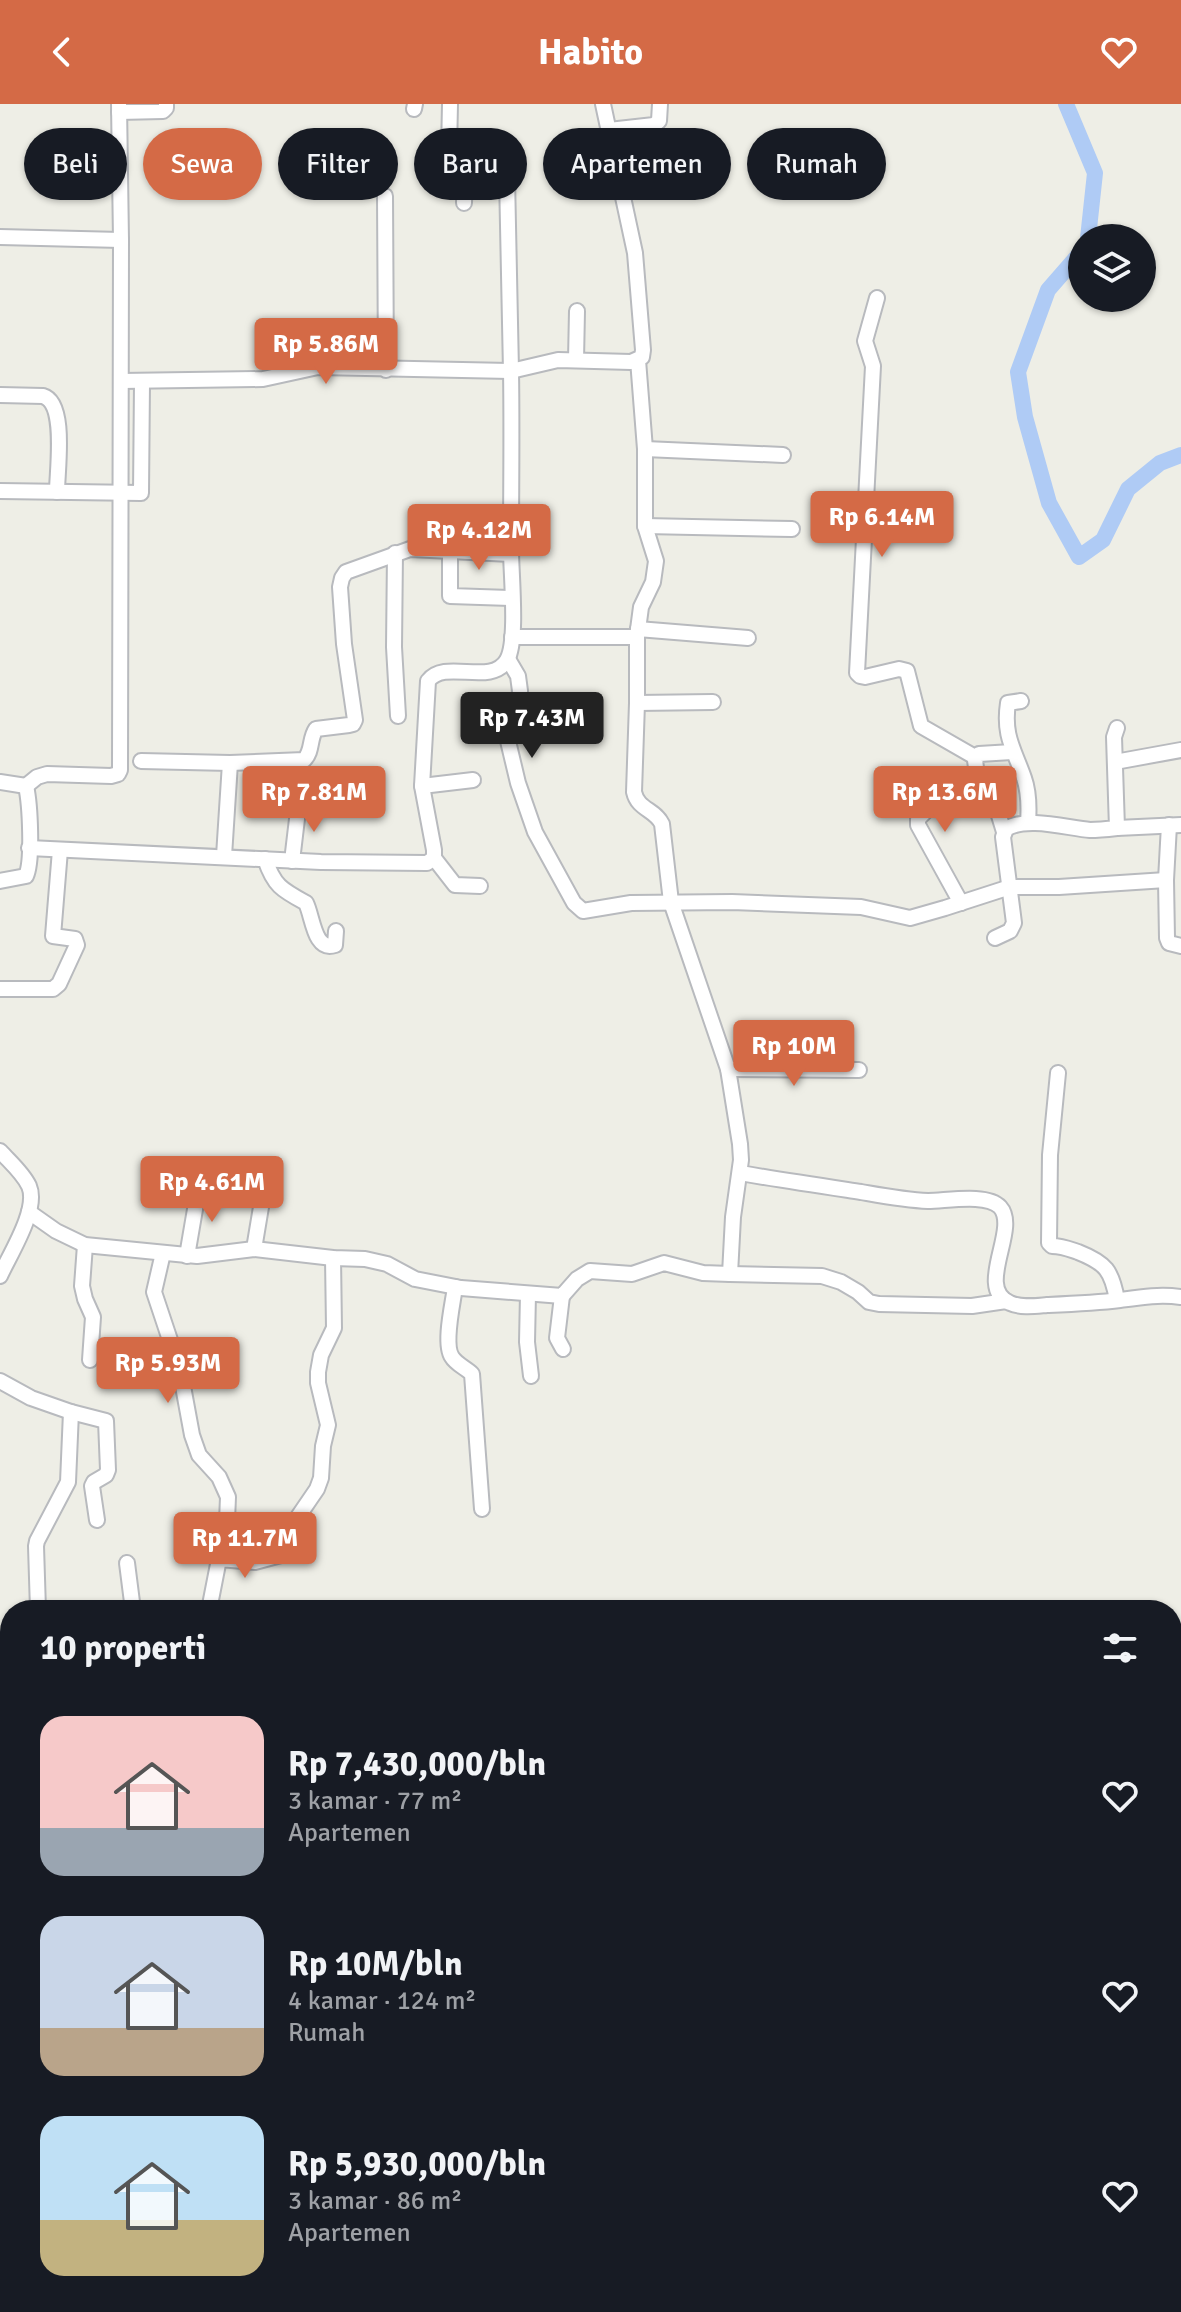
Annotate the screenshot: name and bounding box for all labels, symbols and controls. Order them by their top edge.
icon: back [40,30,84,74]
text: Habito [538,30,643,75]
icon: heart [1097,30,1141,74]
chip: Beli [24,128,127,200]
chip: Sewa [143,128,262,200]
chip: Filter [278,128,398,200]
chip: Baru [414,128,527,200]
chip: Apartemen [543,128,731,200]
chip: Rumah [747,128,886,200]
map controls [1068,224,1156,312]
button: layers [1068,224,1156,312]
pin: Rp 5.86M [243,318,409,386]
text: Rp 5.86M [273,328,379,360]
pin: Rp 6.14M [799,491,965,559]
text: Rp 6.14M [829,501,935,533]
pin: Rp 4.12M [396,504,562,572]
text: Rp 4.12M [426,514,532,546]
pin: Rp 7.43M [449,692,615,760]
text: Rp 7.43M [479,702,585,734]
pin: Rp 7.81M [231,766,397,834]
pin: Rp 13.6M [862,766,1028,834]
text: Rp 7.81M [261,776,367,808]
text: Rp 13.6M [892,776,998,808]
pin: Rp 10M [729,1020,859,1088]
text: Rp 10M [751,1030,837,1062]
pin: Rp 4.61M [129,1156,295,1224]
text: Rp 4.61M [159,1166,265,1198]
pin: Rp 5.93M [85,1337,251,1405]
text: Rp 5.93M [115,1347,221,1379]
pin: Rp 11.7M [162,1512,328,1580]
text: Rp 11.7M [192,1522,298,1554]
icon: filters [1098,1626,1142,1670]
text: 10 properti [40,1627,206,1669]
text: Rp 7,430,000/bln [288,1743,546,1785]
icon: home [104,1748,200,1844]
icon: heart [1098,1774,1142,1818]
text: 3 kamar · 77 m² [288,1785,462,1817]
text: Apartemen [288,1817,411,1849]
text: Rp 10M/bln [288,1943,463,1985]
icon: home [104,1948,200,2044]
icon: heart [1098,1974,1142,2018]
text: 4 kamar · 124 m² [288,1985,476,2017]
text: Rumah [288,2017,365,2049]
text: Rp 5,930,000/bln [288,2143,546,2185]
icon: home [104,2148,200,2244]
icon: heart [1098,2174,1142,2218]
text: 3 kamar · 86 m² [288,2185,462,2217]
text: Apartemen [288,2217,411,2249]

